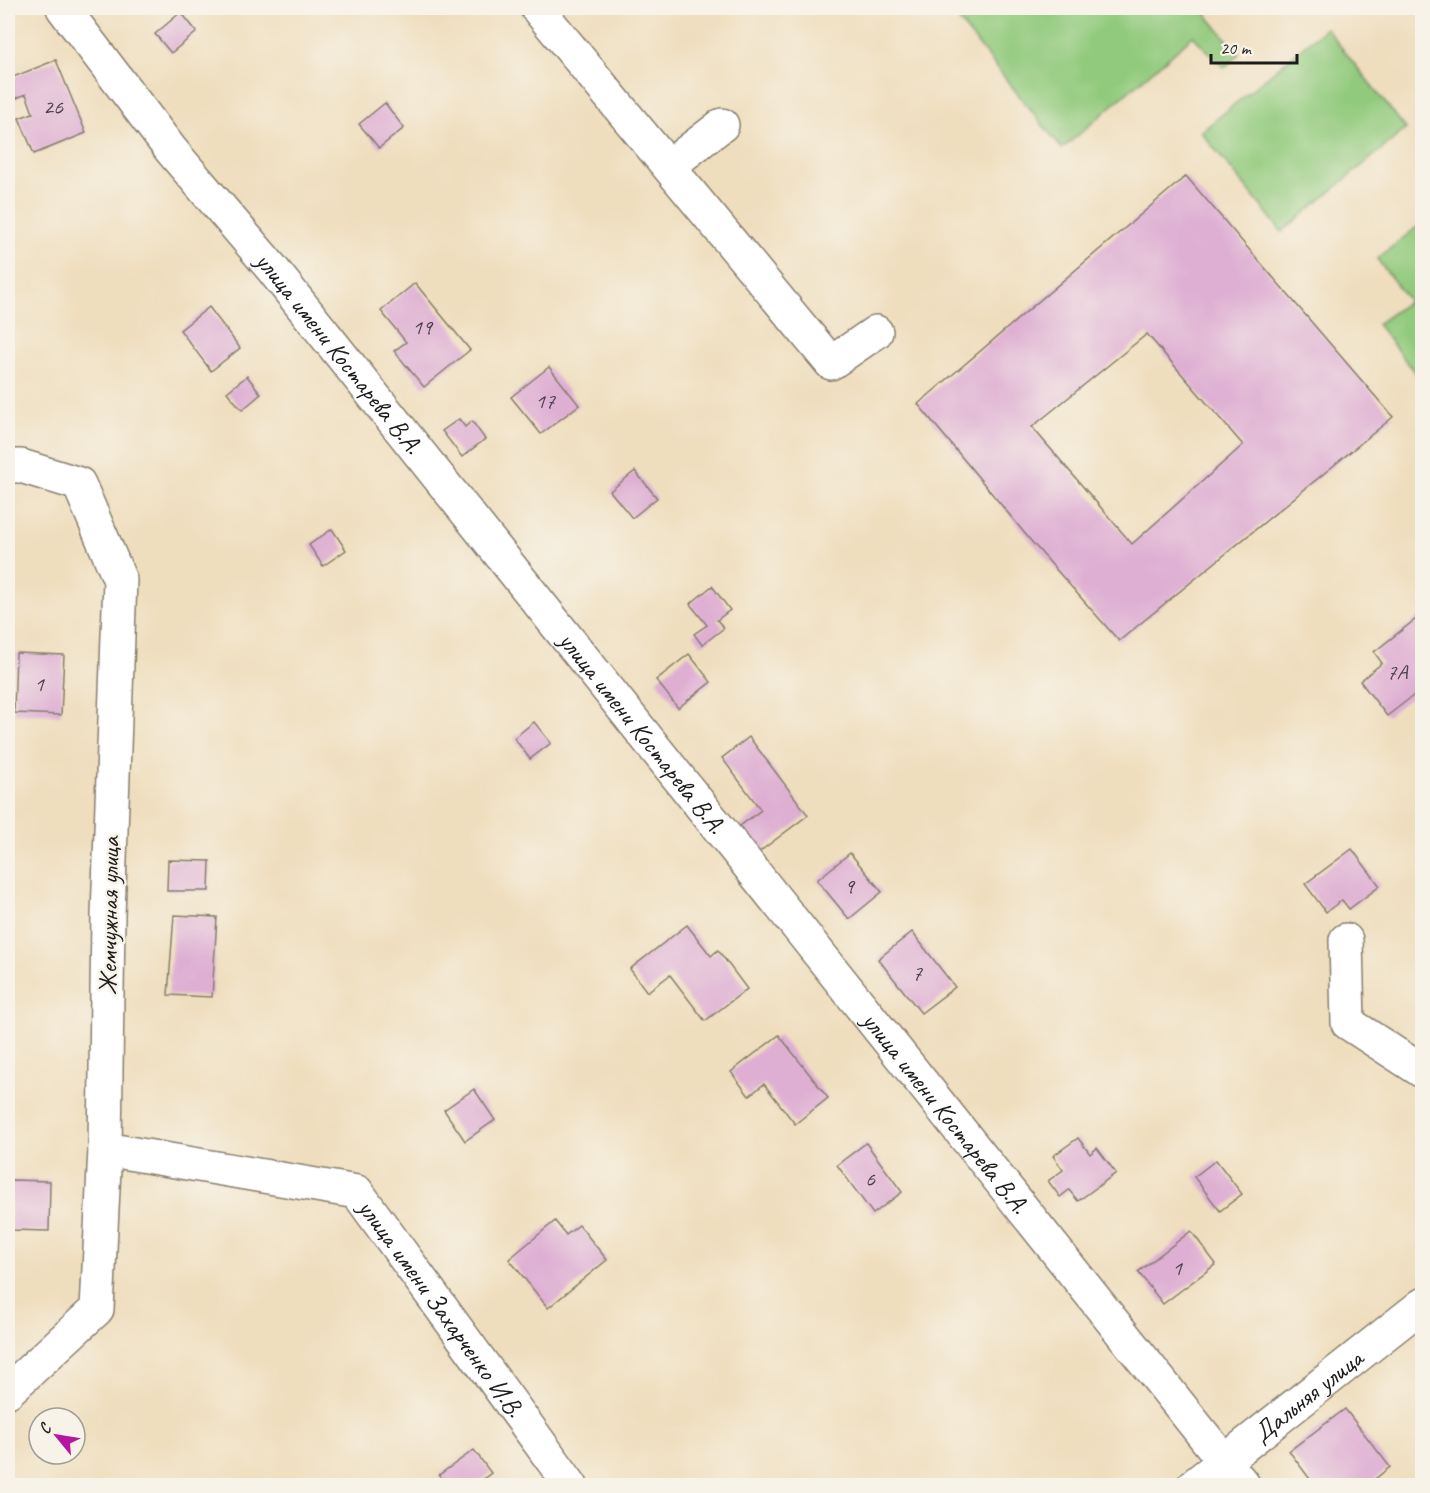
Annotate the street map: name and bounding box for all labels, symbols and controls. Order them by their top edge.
scale bar [1211,27,1296,65]
text: 20 m [1220,37,1253,59]
house number: 26 [43,93,64,121]
street label: улица имени Костарева В.А. [247,243,430,461]
house number: 19 [412,313,434,341]
house number: 17 [535,387,556,415]
street label: улица имени Костарева В.А. [551,623,734,841]
house number: 7А [1387,658,1408,686]
house number: 1 [34,670,45,698]
street label: Жемчужная улица [91,835,127,995]
house number: 9 [844,872,856,900]
house number: 7 [912,959,923,987]
street label: улица имени Костарева В.А. [854,1003,1037,1221]
house number: 6 [865,1165,876,1193]
street label: улица имени Захарченко И.В. [350,1191,532,1424]
house number: 1 [1172,1254,1183,1282]
street label: Дальняя улица [1246,1340,1371,1449]
north arrow [27,1406,87,1466]
text: С [34,1419,57,1437]

